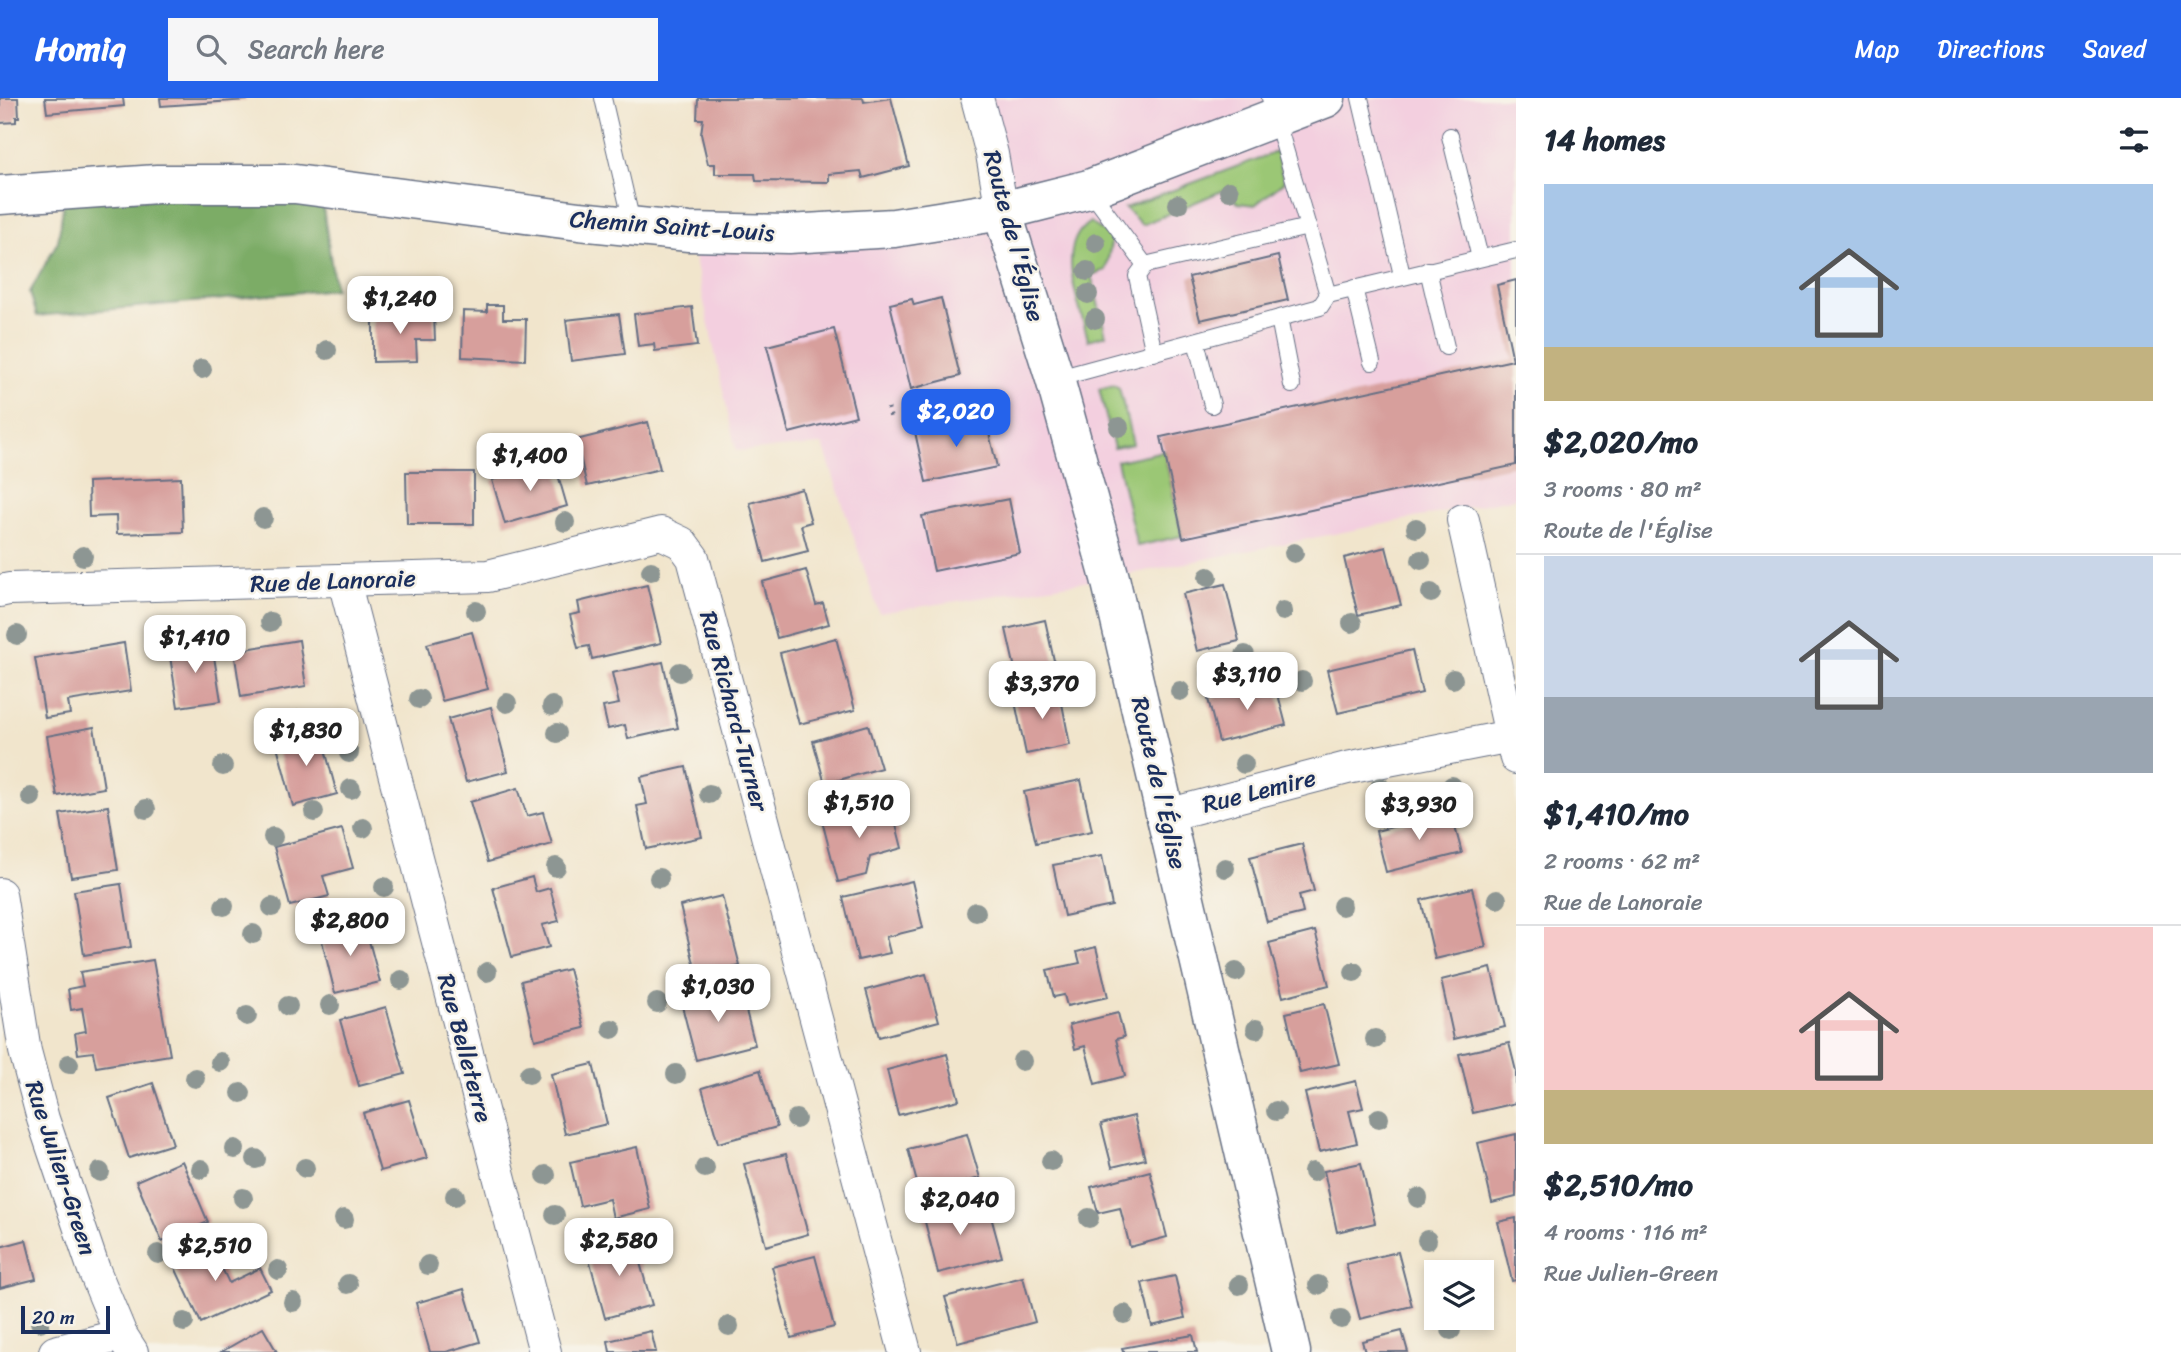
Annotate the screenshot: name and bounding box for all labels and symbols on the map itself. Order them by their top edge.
street label: Route de l'Église [971,146,1057,326]
street label: Chemin Saint-Louis [568,198,776,254]
pin: $1,240 [343,276,457,336]
pin: $2,020 [899,390,1013,449]
pin: $1,400 [473,434,587,493]
street label: Rue de Lanoraie [250,557,416,605]
street label: Rue Richard-Turner [687,606,781,818]
pin: $1,410 [138,616,252,675]
pin: $3,110 [1190,652,1304,712]
pin: $3,370 [985,662,1099,721]
street label: Route de l'Église [1119,692,1199,874]
pin: $1,830 [249,708,363,768]
street label: Rue Lemire [1198,757,1320,825]
pin: $1,510 [802,780,916,840]
pin: $3,930 [1362,782,1476,842]
pin: $2,800 [293,898,407,958]
pin: $1,030 [661,964,775,1024]
street label: Rue Belleterre [425,969,505,1127]
street label: Rue Julien-Green [13,1075,109,1261]
pin: $2,040 [903,1178,1017,1237]
pin: $2,580 [562,1218,676,1278]
pin: $2,510 [158,1224,272,1283]
scale bar [21,1303,110,1335]

